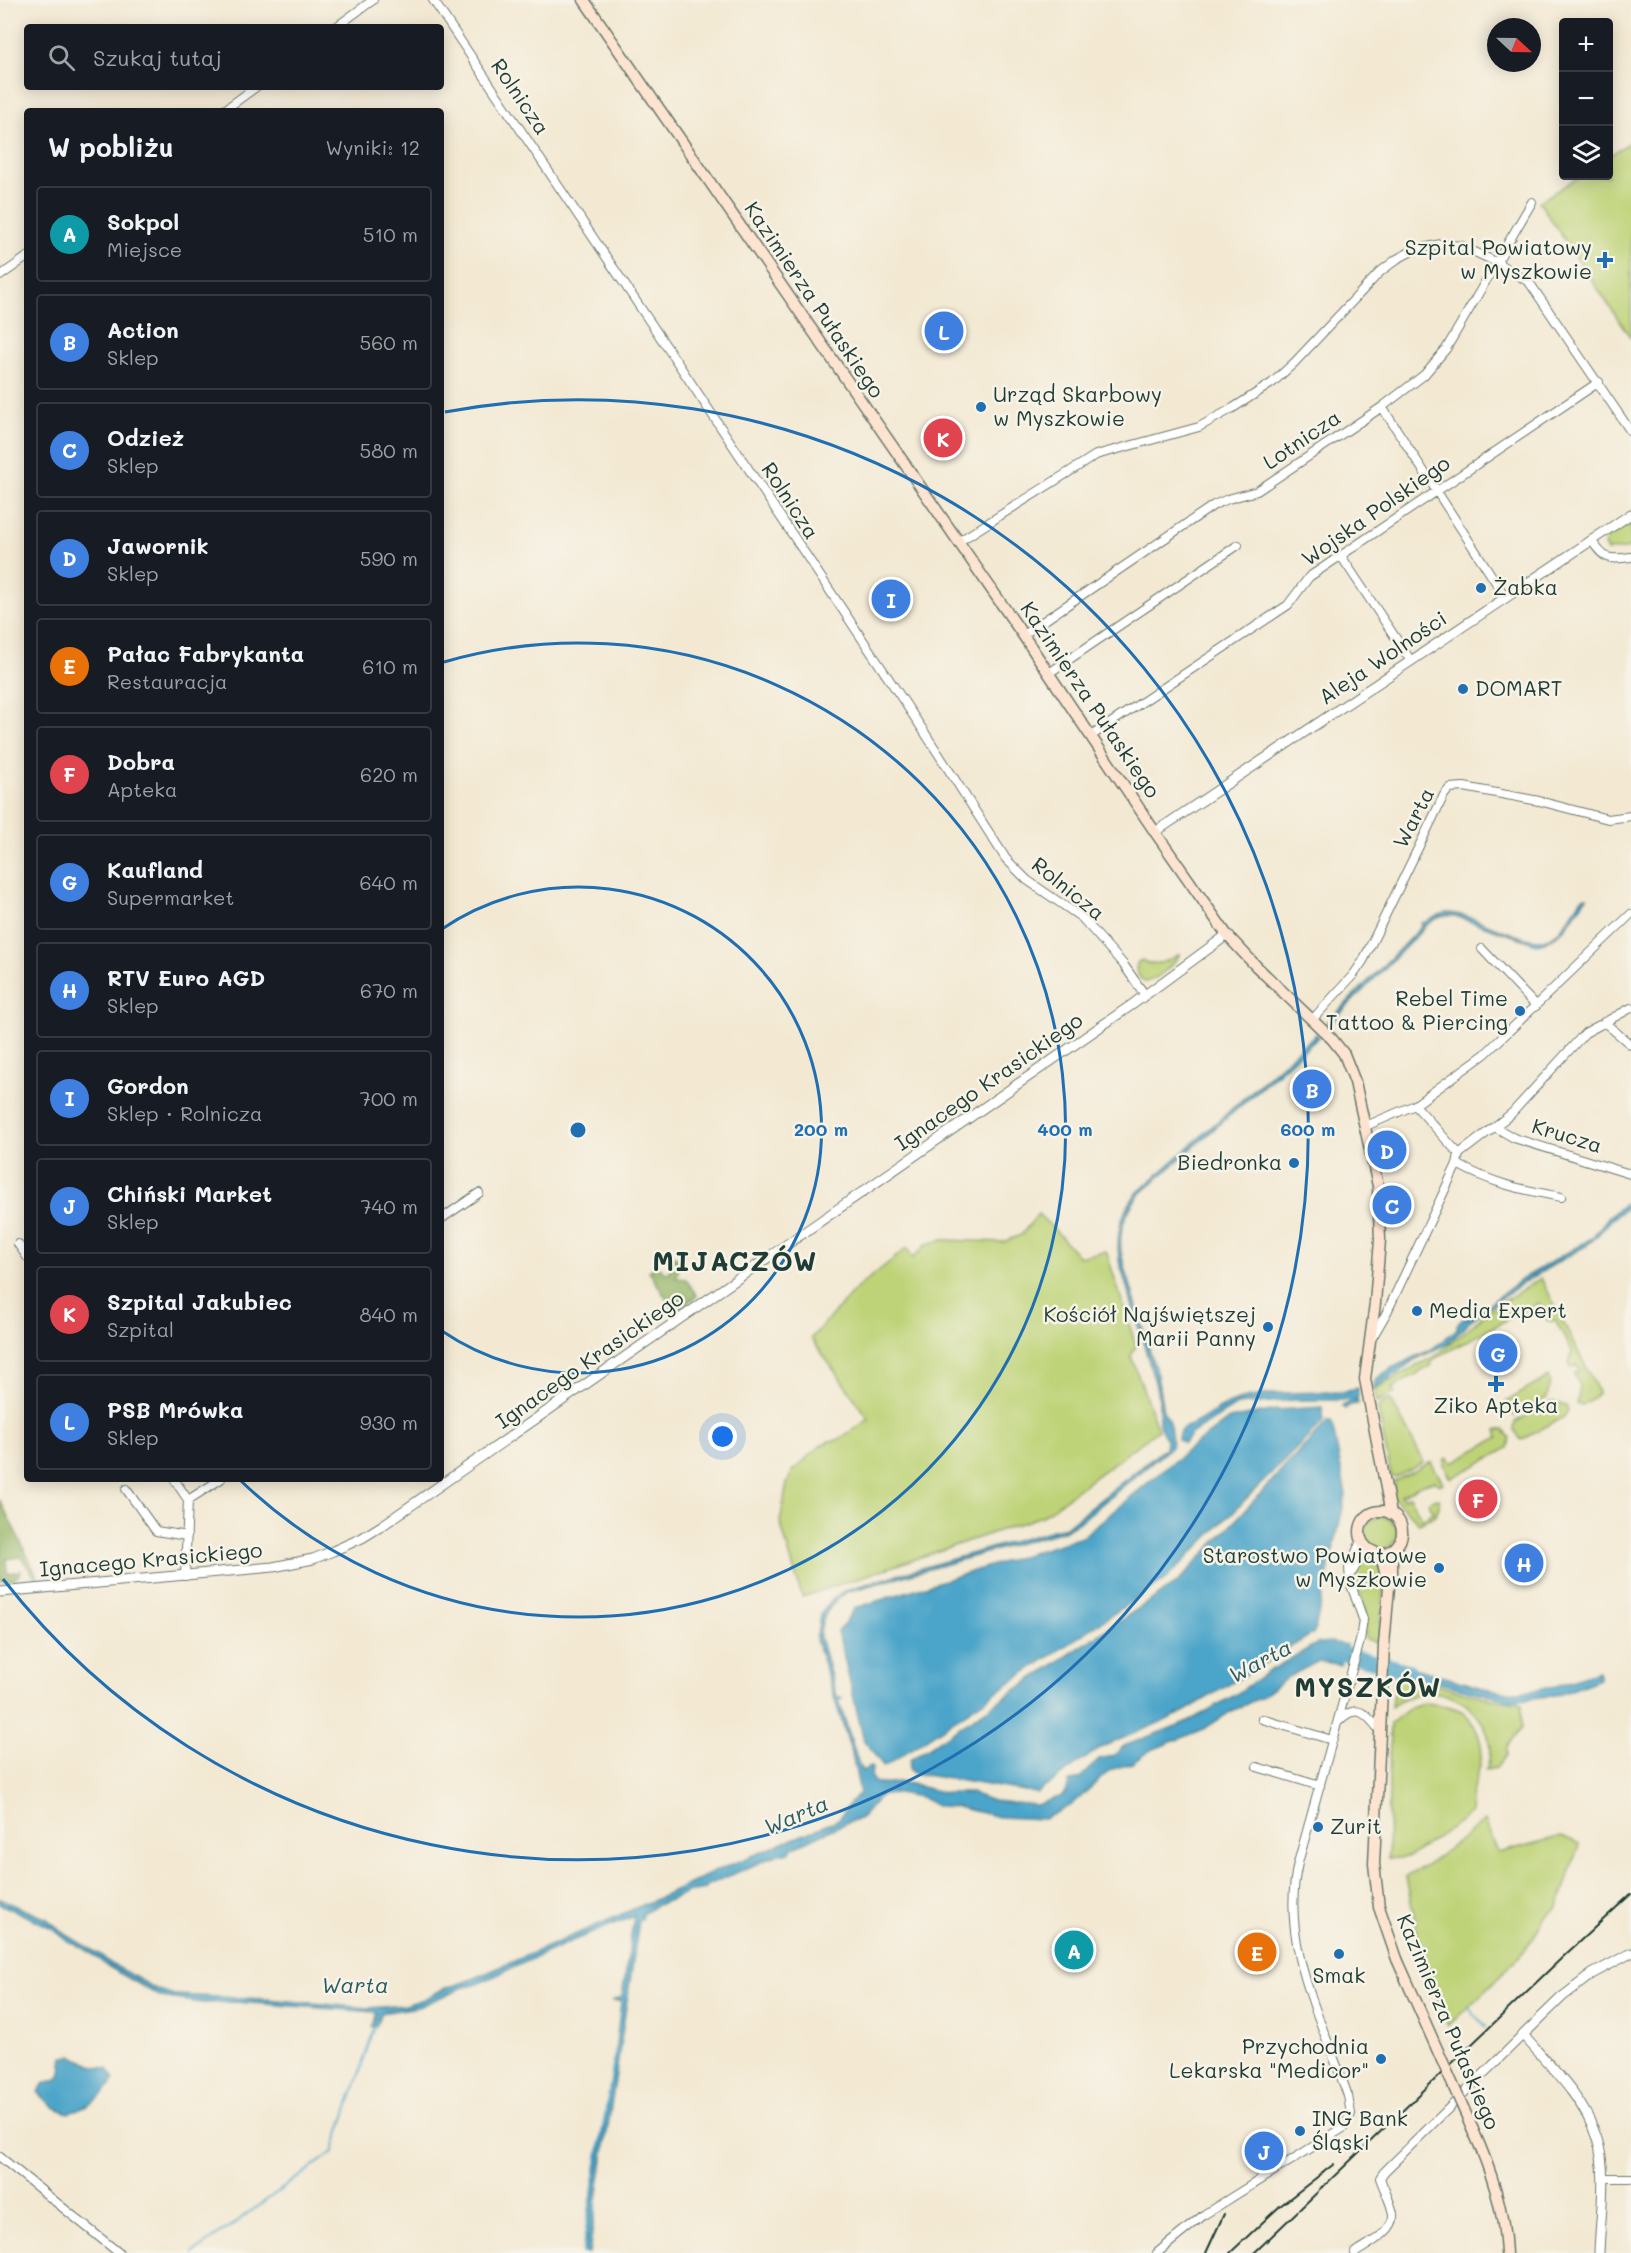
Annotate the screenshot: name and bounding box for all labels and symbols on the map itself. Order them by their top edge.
north arrow [1487,18,1541,72]
street label: Rolnicza [486,53,557,140]
street label: Kazimierza Pułaskiego [739,196,891,403]
place label: Szpital Powiatowy w Myszkowie [1405,233,1592,284]
marker: Szpital Powiatowy w Myszkowie [1596,251,1614,269]
pin: L [924,308,964,354]
place label: Urząd Skarbowy w Myszkowie [993,380,1162,431]
marker: Urząd Skarbowy w Myszkowie [974,400,988,414]
street label: Lotnicza [1257,403,1345,475]
pin: K [924,416,962,460]
street label: Wojska Polskiego [1296,449,1455,571]
street label: Rolnicza [756,457,826,544]
place label: Żabka [1493,573,1558,600]
pin: I [872,576,910,622]
marker: Żabka [1474,581,1488,595]
street label: Kazimierza Pułaskiego [1015,596,1167,803]
street label: Aleja Wolności [1313,604,1451,710]
place label: DOMART [1475,674,1563,701]
marker: DOMART [1456,682,1470,696]
street label: Warta [1386,783,1439,852]
street label: Rolnicza [1027,850,1111,925]
place label: Rebel Time Tattoo & Piercing [1326,984,1508,1035]
marker: Rebel Time Tattoo & Piercing [1513,1004,1527,1018]
street label: Ignacego Krasickiego [889,1006,1087,1156]
pin: B [1292,1066,1332,1112]
street label: Krucza [1529,1111,1606,1158]
text: 200 m [794,1117,848,1141]
text: 400 m [1037,1117,1093,1141]
text: 600 m [1281,1117,1335,1141]
centre of rings [568,1120,588,1140]
pin: D [1368,1128,1406,1172]
place label: Biedronka [1177,1148,1282,1175]
marker: Biedronka [1287,1156,1301,1170]
pin: C [1372,1182,1412,1228]
district label: MIJACZÓW [652,1243,818,1278]
street label: Ignacego Krasickiego [490,1284,688,1434]
place label: Media Expert [1429,1296,1567,1323]
place label: Kościół Najświętszej Marii Panny [1043,1300,1256,1351]
marker: Media Expert [1410,1304,1424,1318]
marker: Kościół Najświętszej Marii Panny [1261,1320,1275,1334]
pin: G [1478,1330,1518,1376]
marker: Ziko Apteka [1489,1377,1503,1391]
place label: Ziko Apteka [1434,1391,1558,1418]
your location [708,1422,737,1451]
pin: F [1458,1476,1498,1522]
street label: Ignacego Krasickiego [38,1535,263,1582]
pin: H [1504,1540,1544,1586]
place label: Starostwo Powiatowe w Myszkowie [1203,1541,1427,1592]
marker: Starostwo Powiatowe w Myszkowie [1432,1561,1446,1575]
water label: Warta [1223,1632,1296,1689]
district label: MYSZKÓW [1294,1669,1442,1704]
water label: Warta [759,1788,833,1841]
place label: Zurit [1330,1812,1382,1839]
marker: Zurit [1311,1820,1325,1834]
street label: Kazimierza Pułaskiego [1392,1910,1507,2133]
pin: A [1054,1928,1094,1972]
pin: E [1238,1930,1276,1974]
marker: Smak [1332,1947,1346,1961]
place label: Smak [1313,1961,1365,1988]
water label: Warta [321,1970,389,1999]
place label: Przychodnia Lekarska "Medicor" [1169,2032,1369,2083]
marker: Przychodnia Lekarska "Medicor" [1374,2052,1388,2066]
place label: ING Bank Śląski [1312,2104,1408,2155]
marker: ING Bank Śląski [1293,2124,1307,2138]
pin: J [1244,2128,1284,2174]

